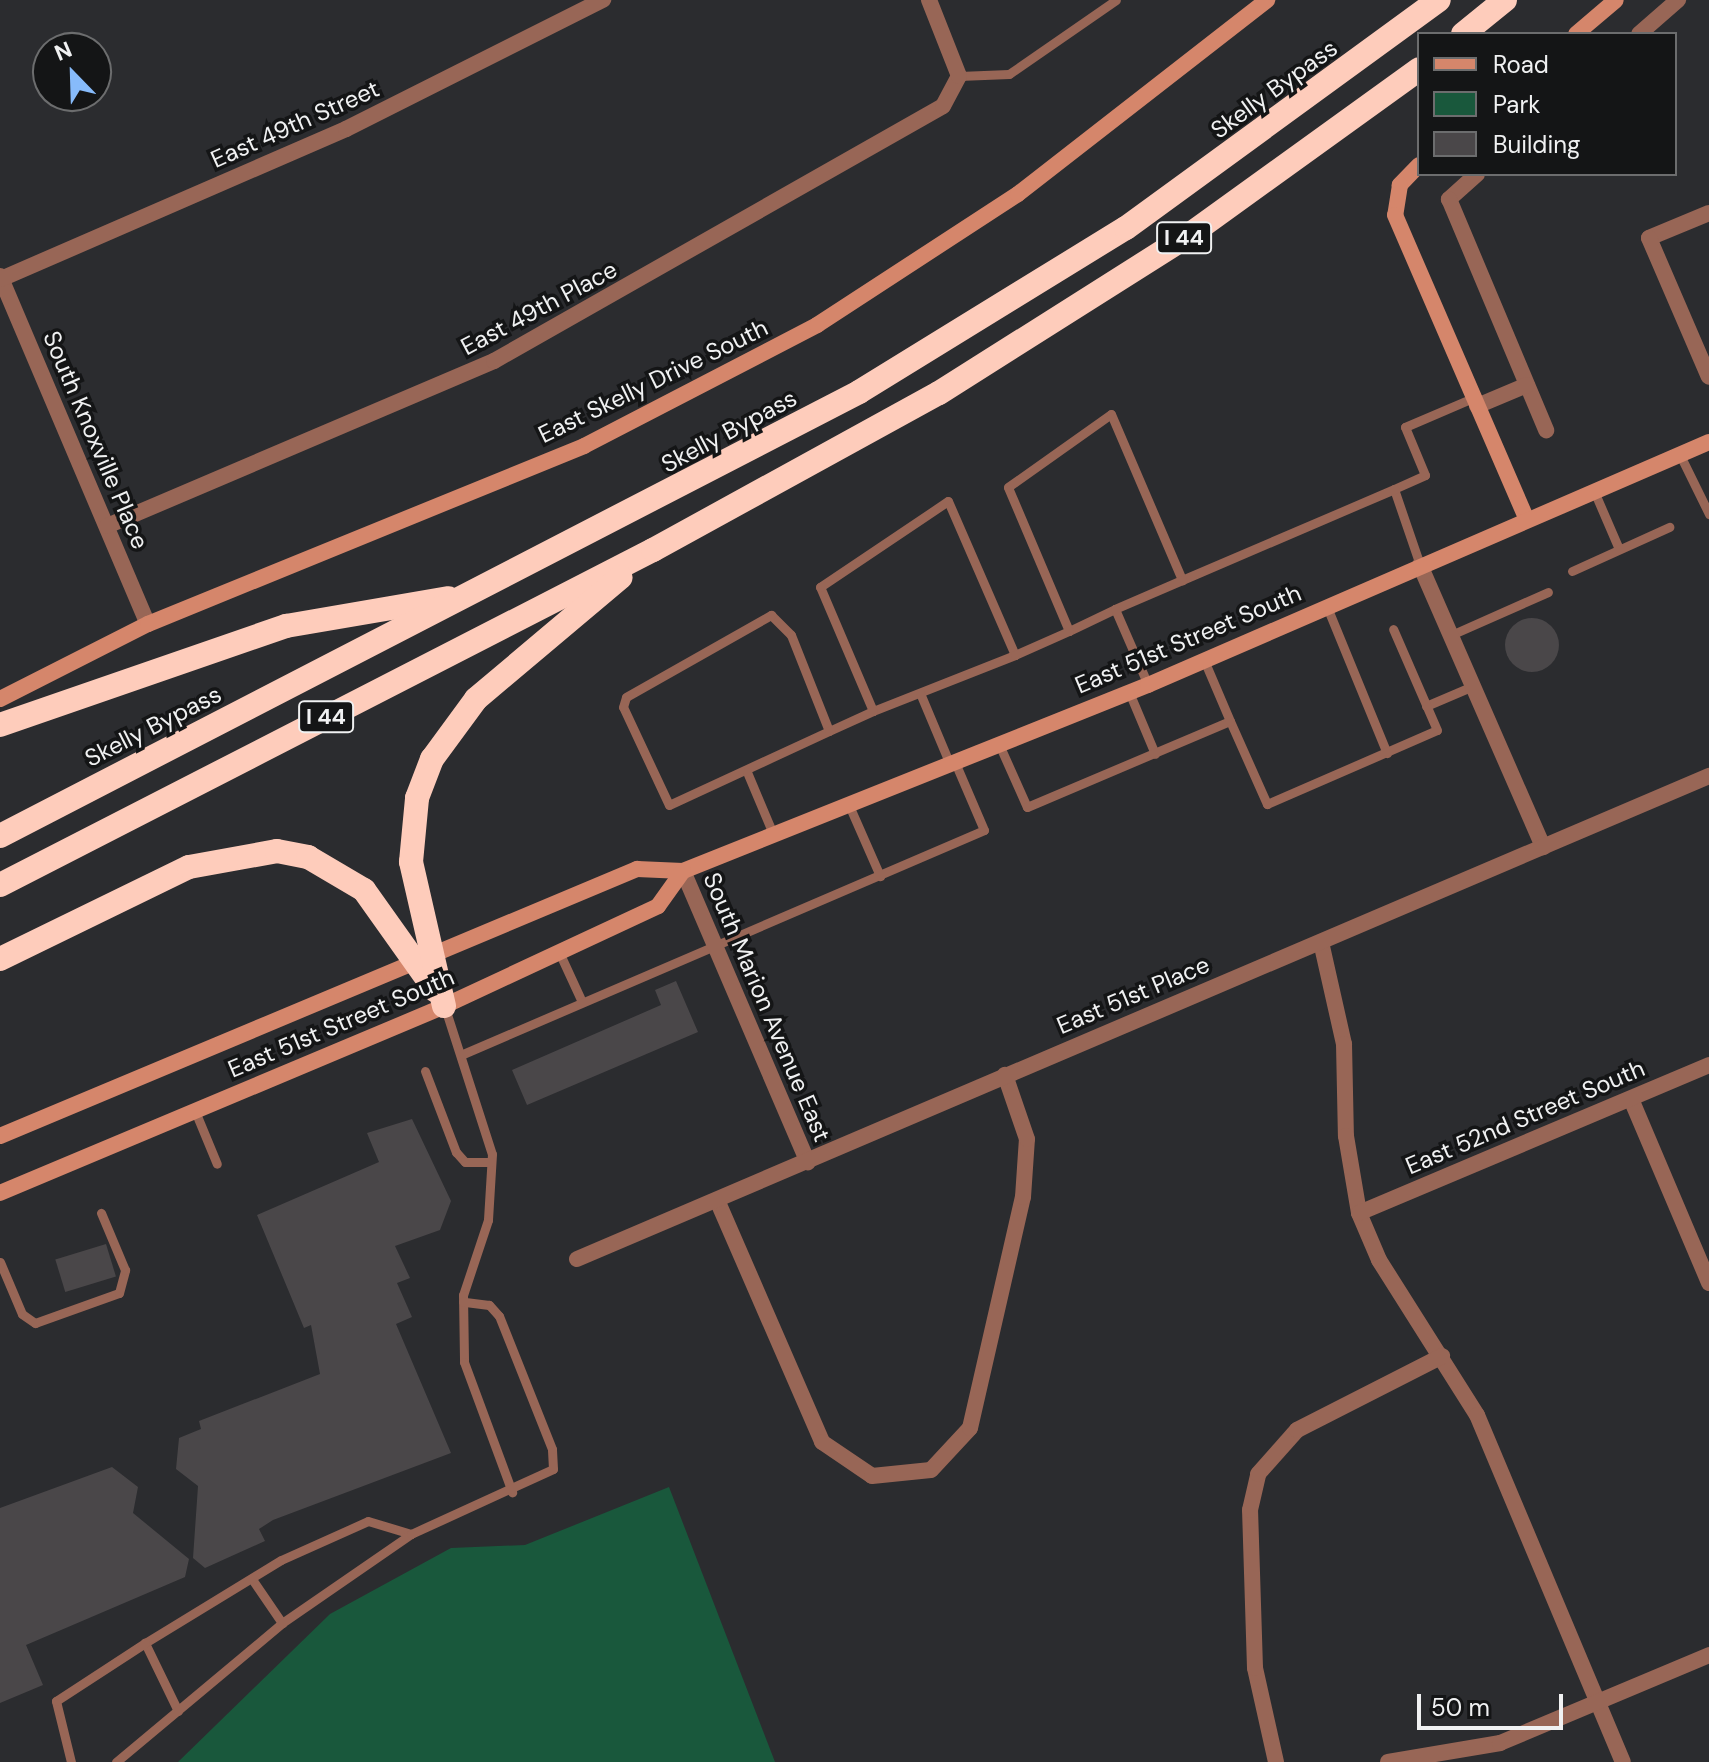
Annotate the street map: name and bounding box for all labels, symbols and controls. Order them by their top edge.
north arrow [32,32,112,112]
legend [1417,32,1677,176]
street label: Skelly Bypass [1205,33,1343,145]
text: N [50,35,76,68]
text: Road [1493,49,1549,80]
street label: East 49th Street [206,74,384,174]
text: Park [1493,89,1540,120]
text: Building [1493,129,1580,160]
road number: I 44 [1156,220,1212,256]
street label: East 49th Place [456,255,622,361]
street label: East Skelly Drive South [534,313,772,449]
street label: South Knoxville Place [37,327,155,553]
street label: Skelly Bypass [656,383,802,479]
street label: East 51st Street South [1071,578,1305,700]
street label: Skelly Bypass [80,679,226,773]
road number: I 44 [298,699,354,735]
street label: South Marion Avenue East [697,868,837,1146]
street label: East 51st Place [1052,950,1214,1040]
street label: East 51st Street South [224,962,458,1084]
street label: East 52nd Street South [1401,1054,1649,1180]
scale bar [1421,1678,1567,1728]
text: 50 m [1431,1692,1490,1723]

